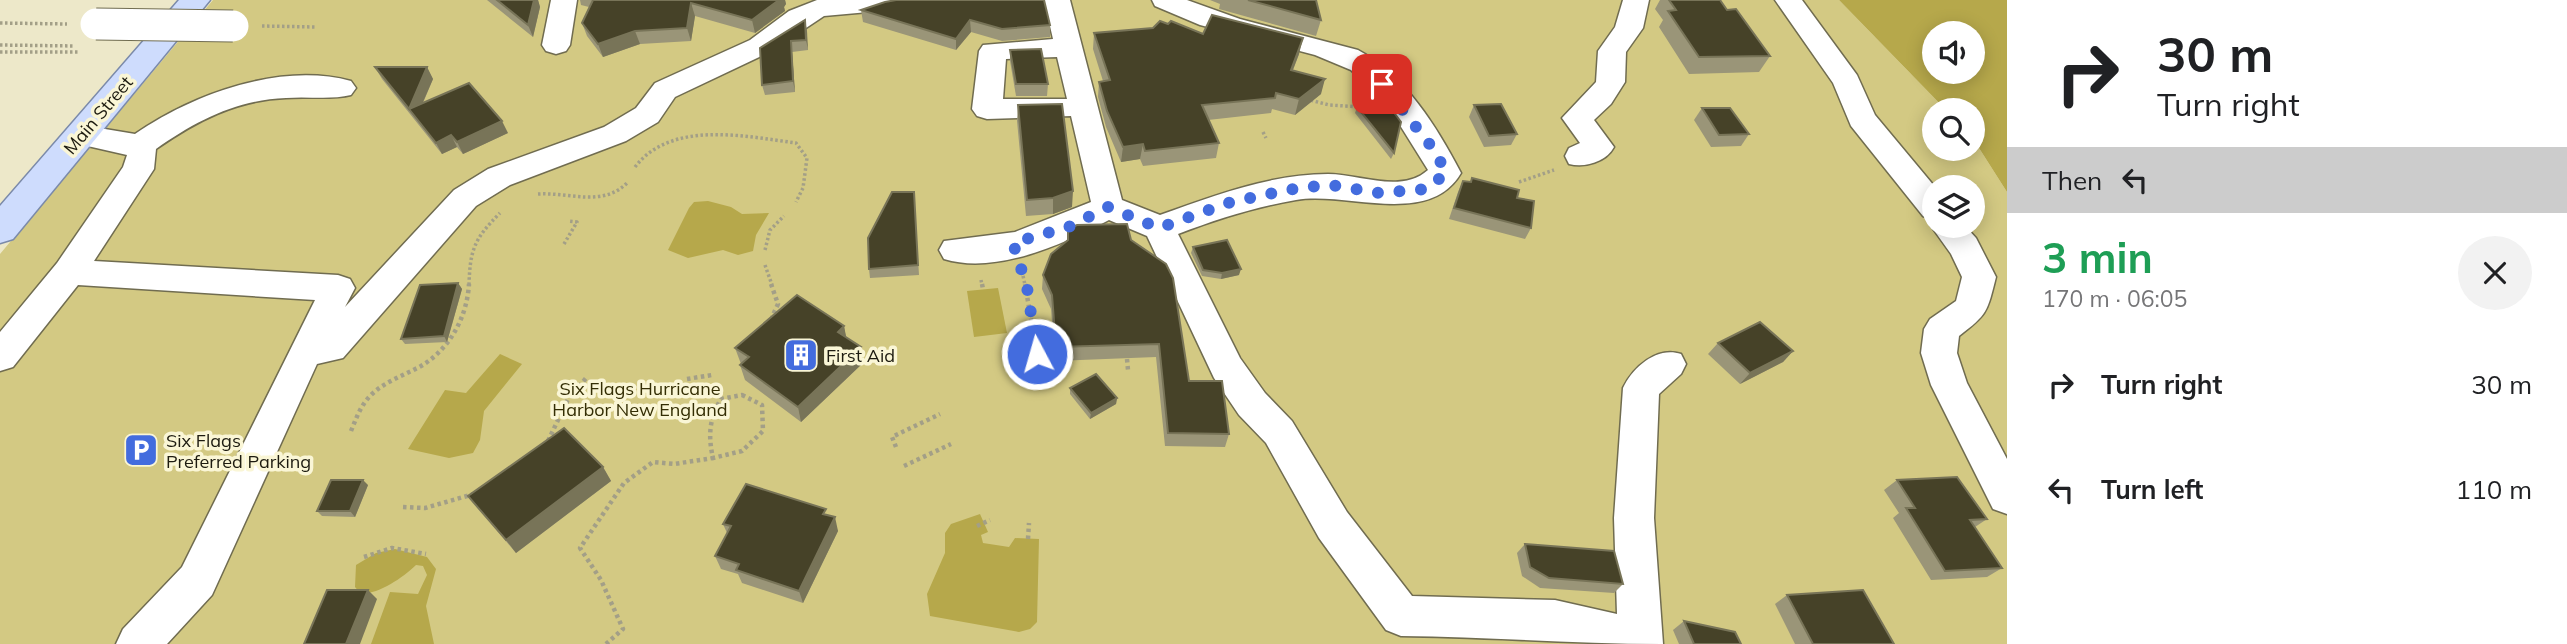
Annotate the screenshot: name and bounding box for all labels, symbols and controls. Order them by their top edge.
map controls [1922,21,1985,238]
button: sound [1922,21,1985,84]
text: 30 m [2157,23,2273,84]
icon: right [2042,28,2133,119]
pin [1352,54,1412,114]
icon: arrive [1363,65,1401,103]
street label: Main Street [58,71,138,159]
text: Turn right [2157,84,2300,124]
button: search [1922,98,1985,161]
icon: left [2116,161,2154,199]
text: Then [2042,164,2102,197]
button: layers [1922,175,1985,238]
text: 3 min [2042,231,2153,284]
button: close [2458,236,2532,310]
text: 170 m · 06:05 [2042,284,2187,313]
position arrow [1000,317,1074,391]
building icon: First Aid [782,336,820,374]
place label: First Aid [826,344,895,367]
icon: right [2042,366,2080,404]
text: Turn right [2101,368,2222,401]
text: 30 m [2471,368,2532,401]
park label: Six Flags Hurricane Harbor New England [552,377,728,421]
place label: Six Flags Preferred Parking [166,429,311,473]
parking icon: Six Flags Preferred Parking [122,431,160,469]
icon: left [2042,471,2080,509]
text: Turn left [2101,473,2203,506]
text: 110 m [2456,473,2532,506]

